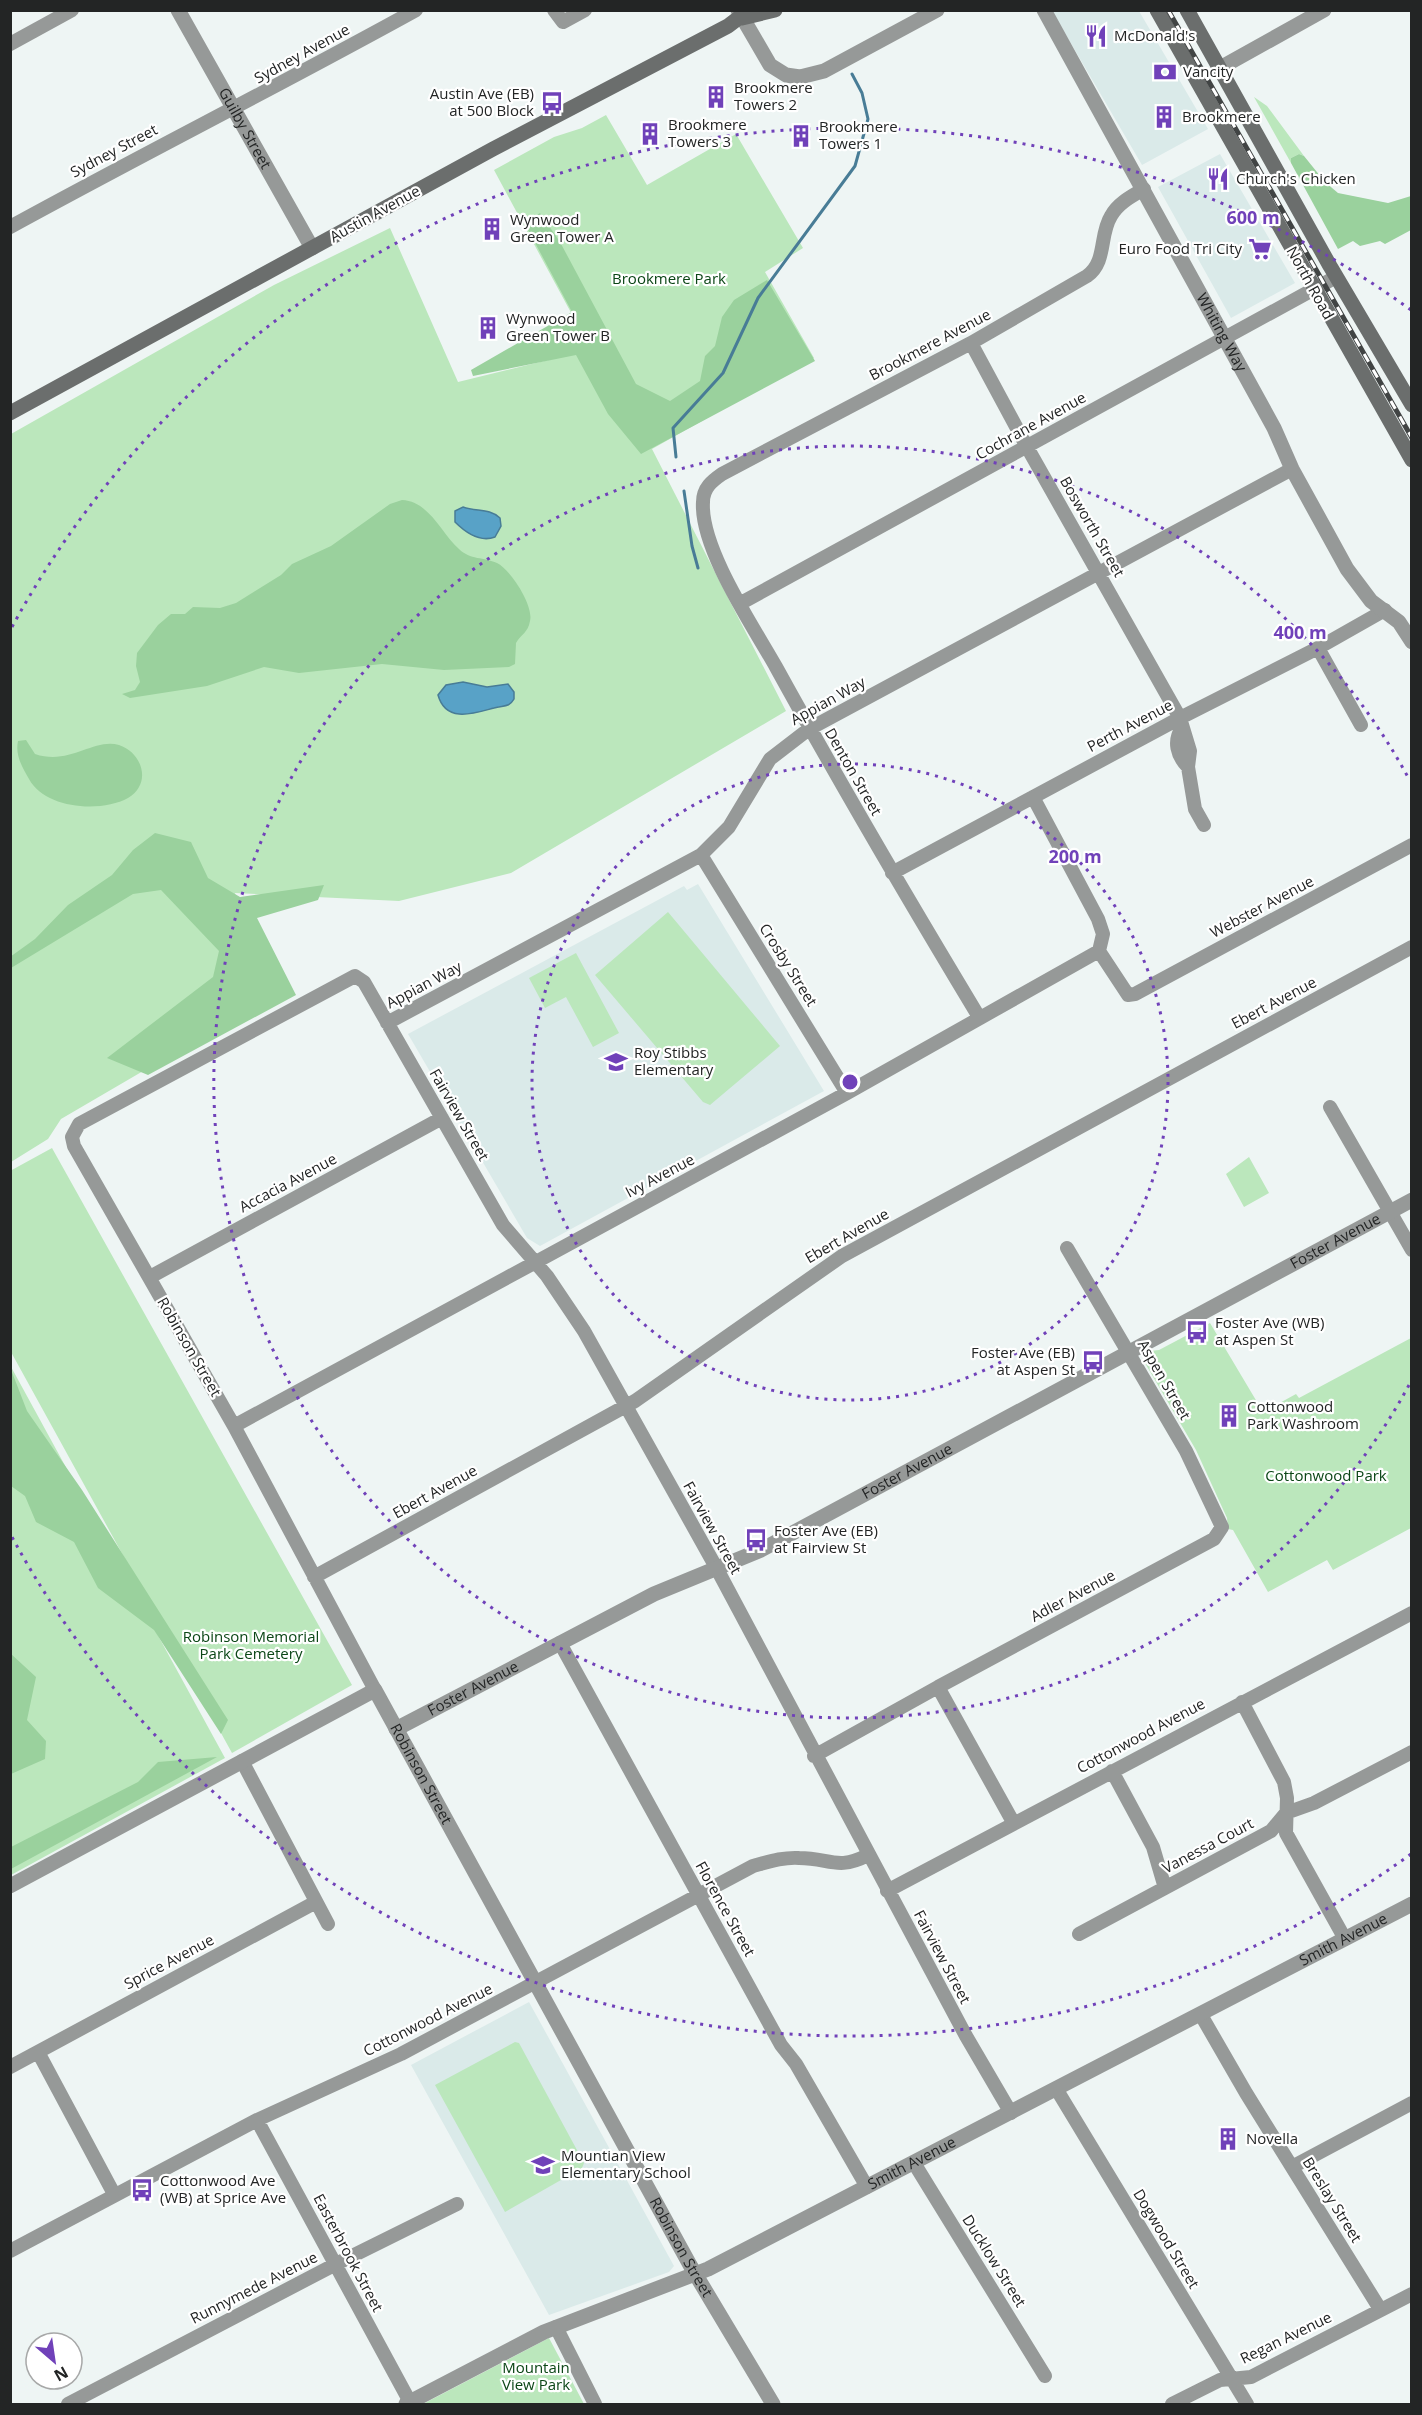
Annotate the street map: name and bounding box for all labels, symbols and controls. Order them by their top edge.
street label: Sydney Avenue [250,19,353,88]
restaurant icon: McDonald's [1083,23,1109,49]
place label: McDonald's [1114,25,1196,45]
bank icon: Vancity [1152,59,1178,85]
place label: Vancity [1183,61,1234,81]
place label: Brookmere Towers 2 [734,77,813,114]
place label: Austin Ave (EB) at 500 Block [430,83,534,120]
street label: Guilby Street [215,84,276,172]
building icon: Brookmere Towers 2 [703,84,729,110]
bus stop icon: Austin Ave (EB) at 500 Block [539,90,565,116]
building icon: Brookmere [1151,104,1177,130]
place label: Brookmere [1182,106,1261,126]
place label: Brookmere Towers 3 [668,114,747,151]
place label: Brookmere Towers 1 [819,116,898,153]
street label: Sydney Street [67,119,161,181]
building icon: Brookmere Towers 3 [637,121,663,147]
building icon: Brookmere Towers 1 [788,123,814,149]
restaurant icon: Church's Chicken [1205,166,1231,192]
place label: Church's Chicken [1236,168,1356,188]
street label: Austin Avenue [326,180,423,246]
text: 600 m [1226,205,1280,229]
place label: Wynwood Green Tower A [510,209,614,246]
building icon: Wynwood Green Tower A [479,216,505,242]
supermarket icon: Euro Food Tri City [1247,236,1273,262]
place label: Euro Food Tri City [1118,238,1242,258]
street label: North Road [1283,242,1339,323]
park label: Brookmere Park [612,268,726,288]
street label: Whiting Way [1193,289,1252,375]
street label: Brookmere Avenue [865,304,994,385]
place label: Wynwood Green Tower B [506,308,610,345]
building icon: Wynwood Green Tower B [475,315,501,341]
street label: Cochrane Avenue [972,387,1089,464]
street label: Bosworth Street [1056,473,1130,580]
text: 400 m [1273,620,1327,644]
street label: Appian Way [786,671,869,729]
street label: Perth Avenue [1083,694,1176,756]
street label: Denton Street [821,724,887,819]
text: 200 m [1048,844,1102,868]
street label: Webster Avenue [1206,870,1317,942]
street label: Crosby Street [755,919,822,1010]
street label: Appian Way [382,956,465,1012]
street label: Ebert Avenue [1228,971,1320,1033]
place label: Roy Stibbs Elementary [634,1042,714,1079]
school or university icon: Roy Stibbs Elementary [603,1049,629,1075]
street label: Fairview Street [425,1065,494,1164]
centre of rings [840,1072,860,1092]
street label: Accacia Avenue [235,1148,340,1216]
street label: Ivy Avenue [622,1149,697,1202]
street label: Ebert Avenue [801,1203,892,1267]
street label: Foster Avenue [1286,1208,1384,1273]
street label: Robinson Street [153,1293,226,1400]
place label: Foster Ave (WB) at Aspen St [1215,1312,1324,1349]
bus stop icon: Foster Ave (WB) at Aspen St [1184,1319,1210,1345]
street label: Aspen Street [1134,1336,1196,1423]
place label: Foster Ave (EB) at Aspen St [971,1342,1075,1379]
bus stop icon: Foster Ave (EB) at Aspen St [1080,1349,1106,1375]
place label: Cottonwood Park Washroom [1247,1396,1359,1433]
building icon: Cottonwood Park Washroom [1216,1403,1242,1429]
street label: Foster Avenue [858,1438,956,1503]
street label: Ebert Avenue [389,1460,480,1523]
park label: Cottonwood Park [1265,1465,1387,1485]
street label: Fairview Street [679,1478,747,1577]
place label: Foster Ave (EB) at Fairview St [774,1520,878,1557]
bus stop icon: Foster Ave (EB) at Fairview St [743,1527,769,1553]
street label: Adler Avenue [1027,1564,1118,1626]
park label: Robinson Memorial Park Cemetery [183,1626,319,1663]
street label: Foster Avenue [424,1656,522,1720]
street label: Cottonwood Avenue [1073,1693,1208,1777]
street label: Robinson Street [386,1720,457,1827]
street label: Vanessa Court [1158,1813,1257,1878]
street label: Florence Street [692,1857,760,1960]
street label: Fairview Street [910,1906,976,2007]
street label: Smith Avenue [1295,1908,1390,1970]
street label: Sprice Avenue [120,1929,217,1993]
street label: Cottonwood Avenue [360,1978,496,2060]
building icon: Novella [1215,2126,1241,2152]
place label: Novella [1246,2128,1298,2148]
street label: Smith Avenue [864,2131,959,2194]
place label: Mountian View Elementary School [561,2145,691,2182]
school or university icon: Mountian View Elementary School [530,2152,556,2178]
street label: Breslay Street [1299,2153,1367,2246]
place label: Cottonwood Ave (WB) at Sprice Ave [160,2170,286,2207]
bus stop icon: Cottonwood Ave (WB) at Sprice Ave [129,2177,155,2203]
street label: Dogwood Street [1129,2185,1204,2292]
street label: Easterbrook Street [309,2190,388,2315]
street label: Robinson Street [646,2193,718,2300]
street label: Ducklow Street [958,2210,1031,2310]
street label: Runnymede Avenue [186,2246,321,2328]
street label: Regan Avenue [1236,2306,1335,2368]
north arrow [24,2331,84,2391]
park label: Mountain View Park [502,2357,570,2394]
text: N [50,2361,72,2387]

